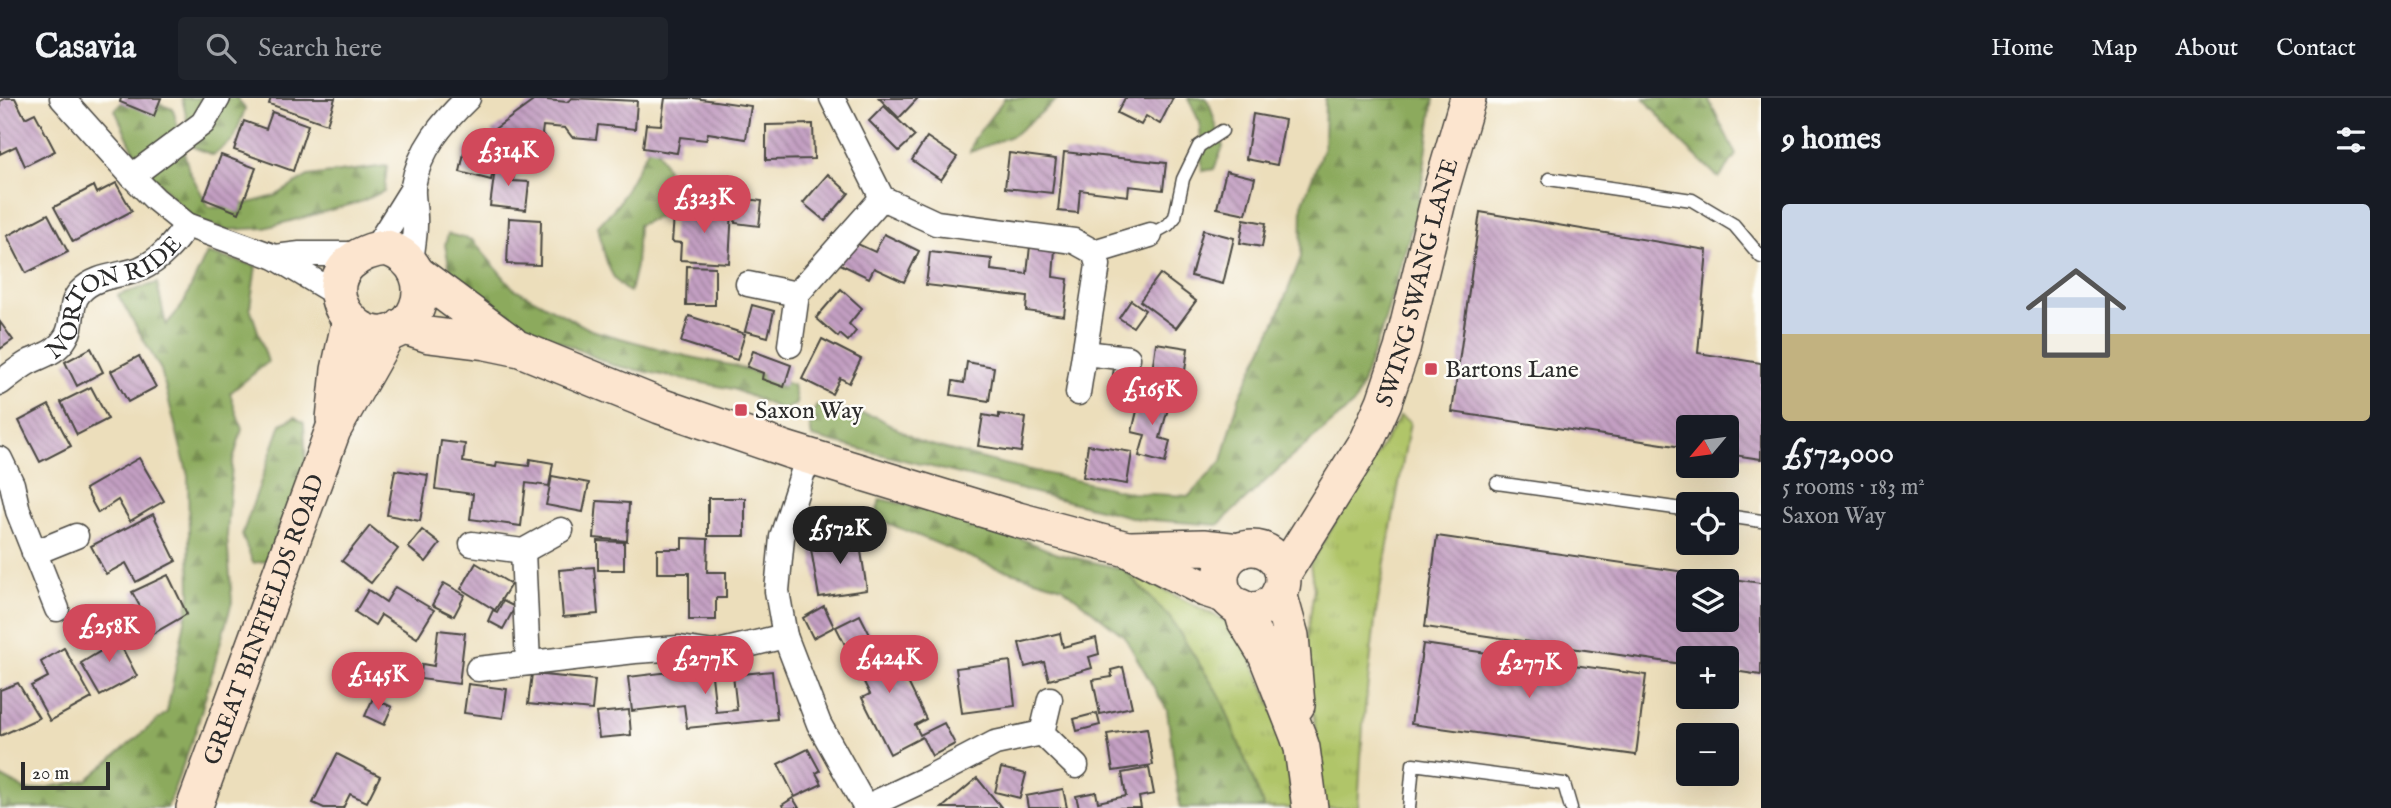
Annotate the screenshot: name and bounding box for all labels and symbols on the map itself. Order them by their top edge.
pin: £314K [459,129,557,188]
street label: SWING SWANG LANE [1370,155,1467,411]
pin: £323K [655,176,753,235]
street label: NORTON RIDE [40,230,190,367]
place label: Bartons Lane [1445,355,1579,386]
marker: Bartons Lane [1423,361,1439,377]
pin: £165K [1103,368,1201,427]
place label: Saxon Way [755,396,863,427]
marker: Saxon Way [733,402,749,418]
north arrow [1676,415,1740,478]
street label: GREAT BINFIELDS ROAD [197,470,332,770]
pin: £572K [791,506,889,566]
pin: £258K [60,604,158,664]
pin: £277K [656,636,754,696]
pin: £424K [840,636,938,695]
pin: £277K [1480,640,1578,700]
pin: £145K [329,652,427,712]
scale bar [21,759,110,791]

